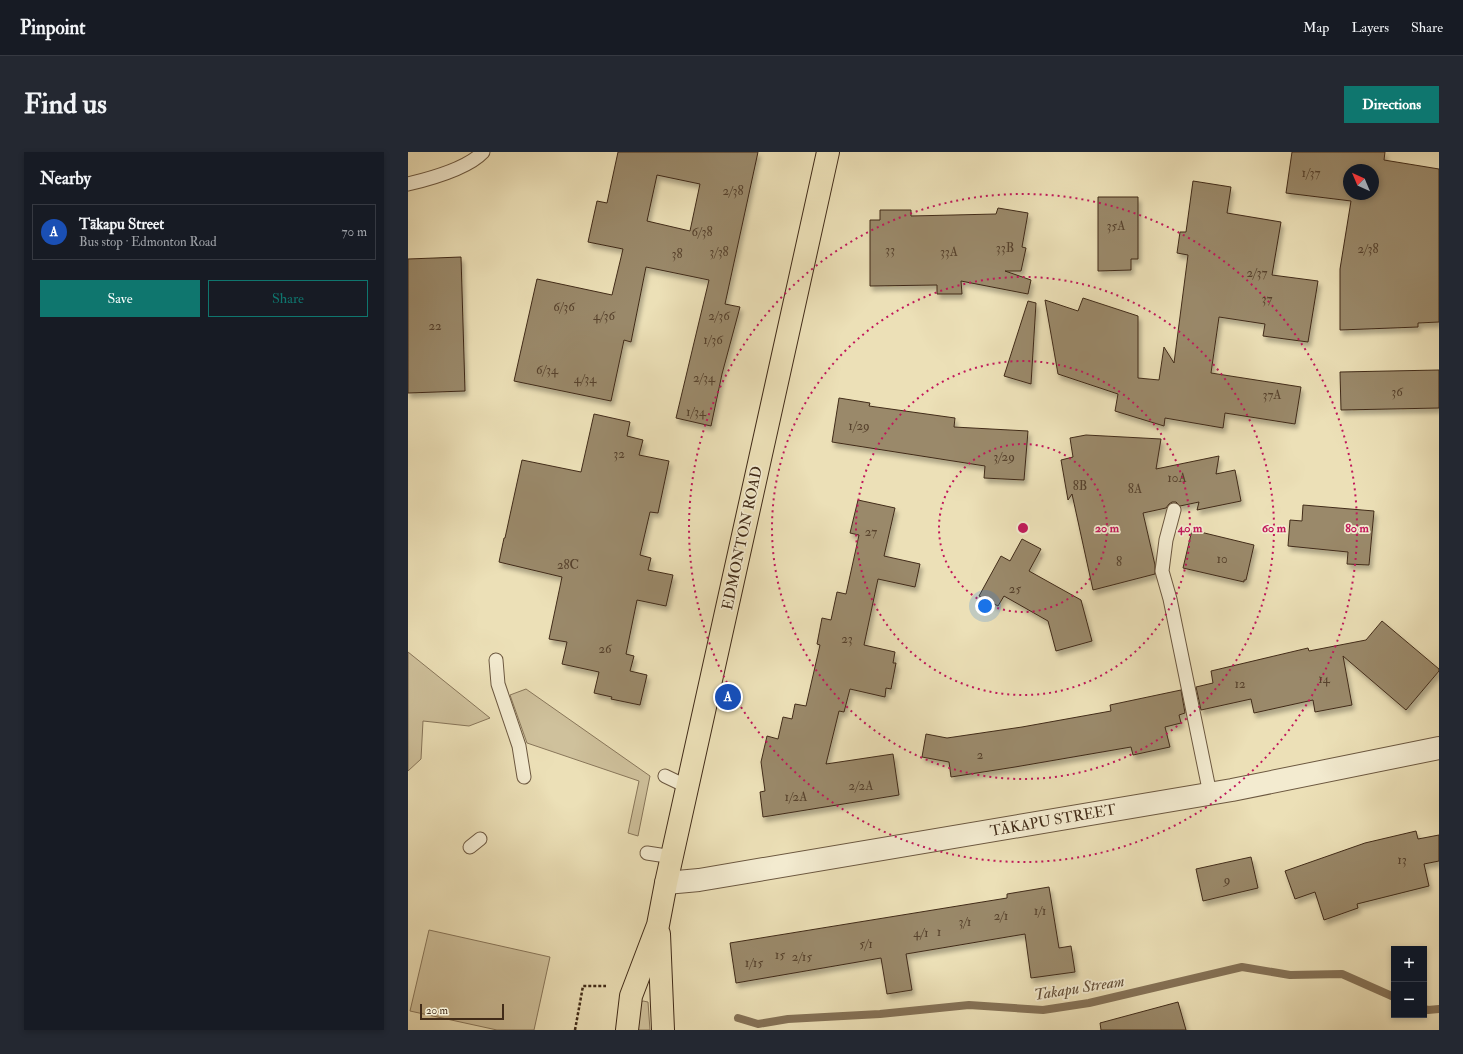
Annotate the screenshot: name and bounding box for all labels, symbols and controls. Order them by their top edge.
text: Pinpoint [20,16,85,40]
text: Map [1303,19,1329,36]
text: Layers [1351,19,1389,36]
text: Share [1411,19,1443,36]
button: Directions [1344,86,1439,123]
text: Find us [24,87,107,122]
north arrow [1343,164,1379,200]
house number: 1/37 [1302,165,1321,181]
text: Nearby [40,168,91,189]
house number: 2/38 [722,183,744,199]
text: Tākapu Street [79,215,164,234]
house number: 35A [1107,218,1126,234]
text: A [50,224,58,240]
text: 70 m [342,224,367,240]
house number: 6/38 [691,224,713,240]
text: Bus stop · Edmonton Road [79,234,217,250]
house number: 33B [996,240,1014,256]
house number: 2/38 [1357,241,1379,257]
house number: 33 [885,242,895,258]
house number: 3/38 [709,244,729,260]
house number: 33A [940,244,959,260]
house number: 38 [671,246,683,262]
house number: 2/37 [1247,265,1267,281]
button: Save [40,280,200,317]
button: Share [208,280,368,317]
house number: 37 [1262,291,1273,307]
house number: 6/36 [553,299,576,315]
house number: 4/36 [593,308,617,324]
house number: 2/36 [708,308,731,324]
house number: 22 [428,318,442,334]
house number: 1/36 [703,332,724,348]
house number: 6/34 [536,362,559,378]
house number: 2/34 [693,370,716,386]
house number: 4/34 [574,371,597,387]
house number: 36 [1391,384,1404,400]
house number: 37A [1262,387,1282,403]
house number: 1/34 [686,404,707,420]
house number: 1/29 [848,418,870,434]
house number: 32 [613,446,625,462]
house number: 3/29 [993,449,1015,465]
street label: EDMONTON ROAD [718,464,767,612]
house number: 10A [1167,470,1187,486]
house number: 8B [1073,478,1087,494]
house number: 8A [1128,481,1143,497]
centre of rings [1016,521,1030,535]
text: 20 m [1095,521,1120,536]
text: 40 m [1177,521,1203,536]
text: 60 m [1262,521,1287,536]
text: 80 m [1345,521,1369,536]
house number: 27 [865,524,877,540]
house number: 10 [1216,551,1228,567]
house number: 8 [1116,554,1122,570]
house number: 28C [557,557,579,573]
house number: 25 [1009,581,1021,597]
your location [975,596,995,616]
house number: 23 [841,631,853,647]
house number: 26 [598,641,613,657]
house number: 14 [1318,671,1331,687]
house number: 12 [1234,676,1246,692]
pin: A [715,682,741,712]
house number: 2 [977,747,984,763]
house number: 2/2A [849,778,874,794]
house number: 1/2A [785,789,808,805]
street label: TĀKAPU STREET [989,800,1118,841]
house number: 13 [1397,852,1407,868]
house number: 9 [1223,872,1230,888]
house number: 1/1 [1034,903,1047,919]
house number: 2/1 [994,908,1009,924]
house number: 3/1 [958,914,972,930]
house number: 1 [937,924,942,940]
house number: 4/1 [913,925,929,941]
house number: 5/1 [859,936,873,952]
map controls [1391,946,1427,1018]
button: + [1391,946,1427,982]
house number: 15 [775,947,785,963]
house number: 2/15 [792,949,812,965]
house number: 1/15 [745,955,763,971]
water label: Takapu Stream [1033,971,1126,1005]
button: − [1391,982,1427,1018]
scale bar [420,1002,504,1021]
text: 20 m [426,1004,448,1017]

